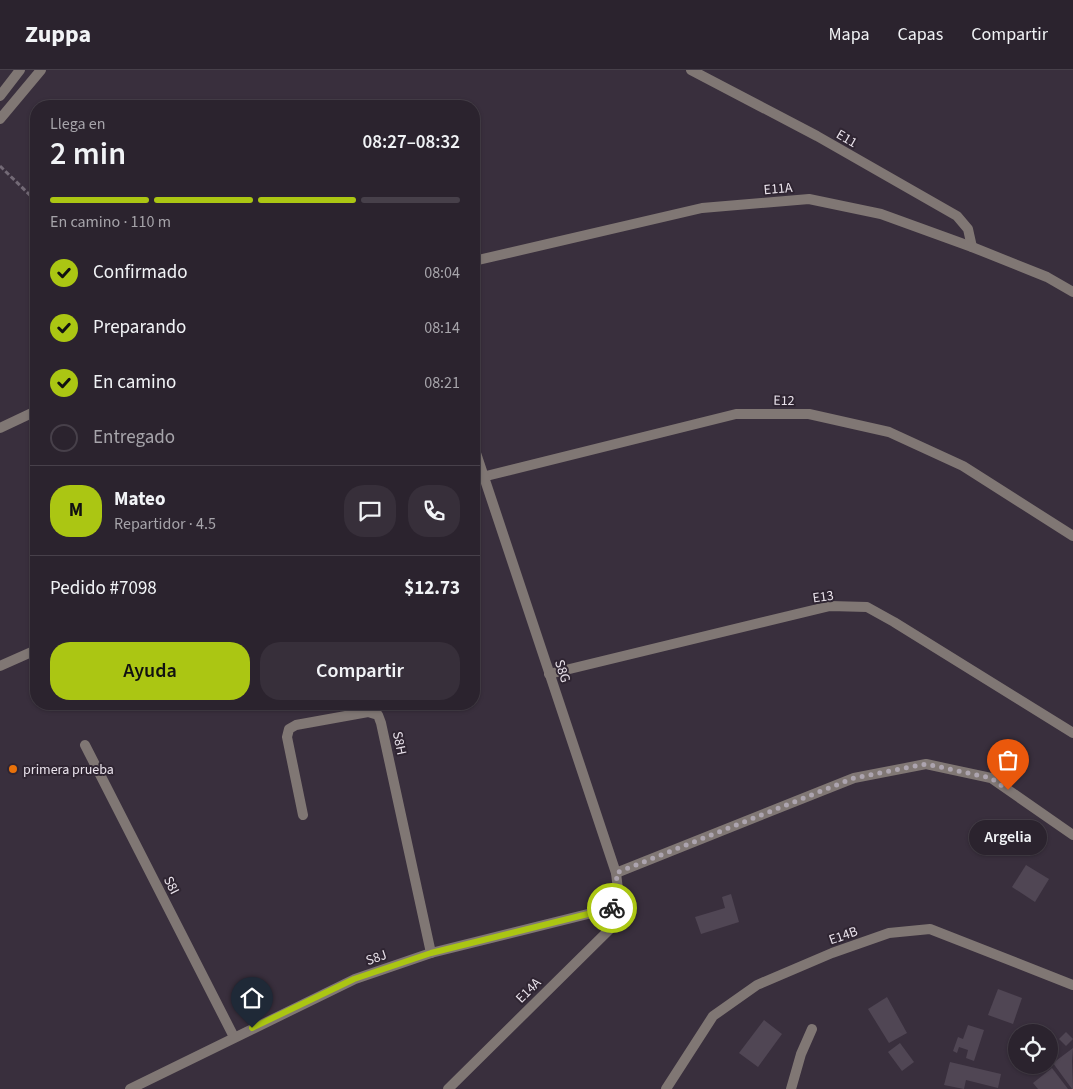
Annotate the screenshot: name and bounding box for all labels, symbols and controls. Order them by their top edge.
text: Zuppa [25,17,91,52]
text: Mapa [829,22,870,47]
text: Capas [898,22,943,47]
text: Compartir [971,22,1048,47]
text: Llega en [50,113,105,135]
street label: E11 [832,125,861,153]
text: 08:27–08:32 [362,129,460,156]
text: 2 min [50,131,126,177]
street label: E11A [763,178,794,200]
text: En camino · 110 m [50,211,171,233]
icon: check [50,259,78,287]
text: Confirmado [93,259,188,286]
text: 08:04 [424,262,460,284]
icon: check [50,314,78,342]
text: Preparando [93,314,186,341]
text: 08:14 [424,317,460,339]
icon: check [50,369,78,397]
text: En camino [93,369,176,396]
text: 08:21 [424,372,460,394]
street label: E12 [773,391,795,411]
text: Entregado [93,424,175,451]
button: chat [344,485,396,537]
button: phone [408,485,460,537]
text: Mateo [114,486,165,513]
text: M [69,497,83,524]
text: Repartidor · 4.5 [114,513,216,535]
text: Pedido #7098 [50,575,157,602]
text: $12.73 [404,575,460,602]
street label: E13 [811,586,835,608]
button: Ayuda [50,642,250,700]
button: Compartir [260,642,460,700]
street label: S8G [549,657,575,685]
street label: S8H [387,730,411,757]
pin [987,739,1029,790]
icon: bag [994,746,1022,774]
place label: primera prueba [23,760,114,780]
marker: primera prueba [7,763,19,775]
callout: Argelia [969,820,1047,855]
text: Argelia [984,826,1032,848]
street label: S8I [158,873,184,898]
courier [587,883,637,933]
icon: bike [598,894,626,922]
street label: E14B [826,922,861,950]
street label: S8J [363,945,390,971]
street label: E14A [511,973,546,1008]
pin [231,977,273,1028]
icon: home [238,984,266,1012]
map controls [1008,1024,1058,1074]
button: locate [1008,1024,1058,1074]

